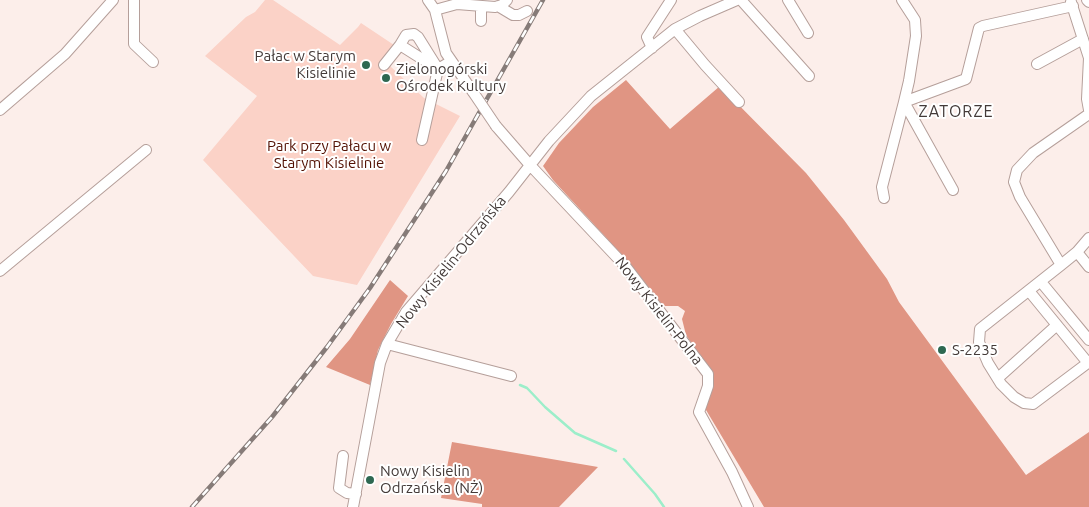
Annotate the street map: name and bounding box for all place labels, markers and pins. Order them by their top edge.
place label: Pałac w Starym Kisielinie [255,47,356,82]
marker: Pałac w Starym Kisielinie [360,59,372,71]
place label: Zielonogórski Ośrodek Kultury [396,60,506,95]
marker: Zielonogórski Ośrodek Kultury [380,72,392,84]
place label: S-2235 [952,341,998,359]
marker: S-2235 [936,344,948,356]
place label: Nowy Kisielin Odrzańska (NŻ) [380,462,483,497]
marker: Nowy Kisielin Odrzańska (NŻ) [364,474,376,486]

